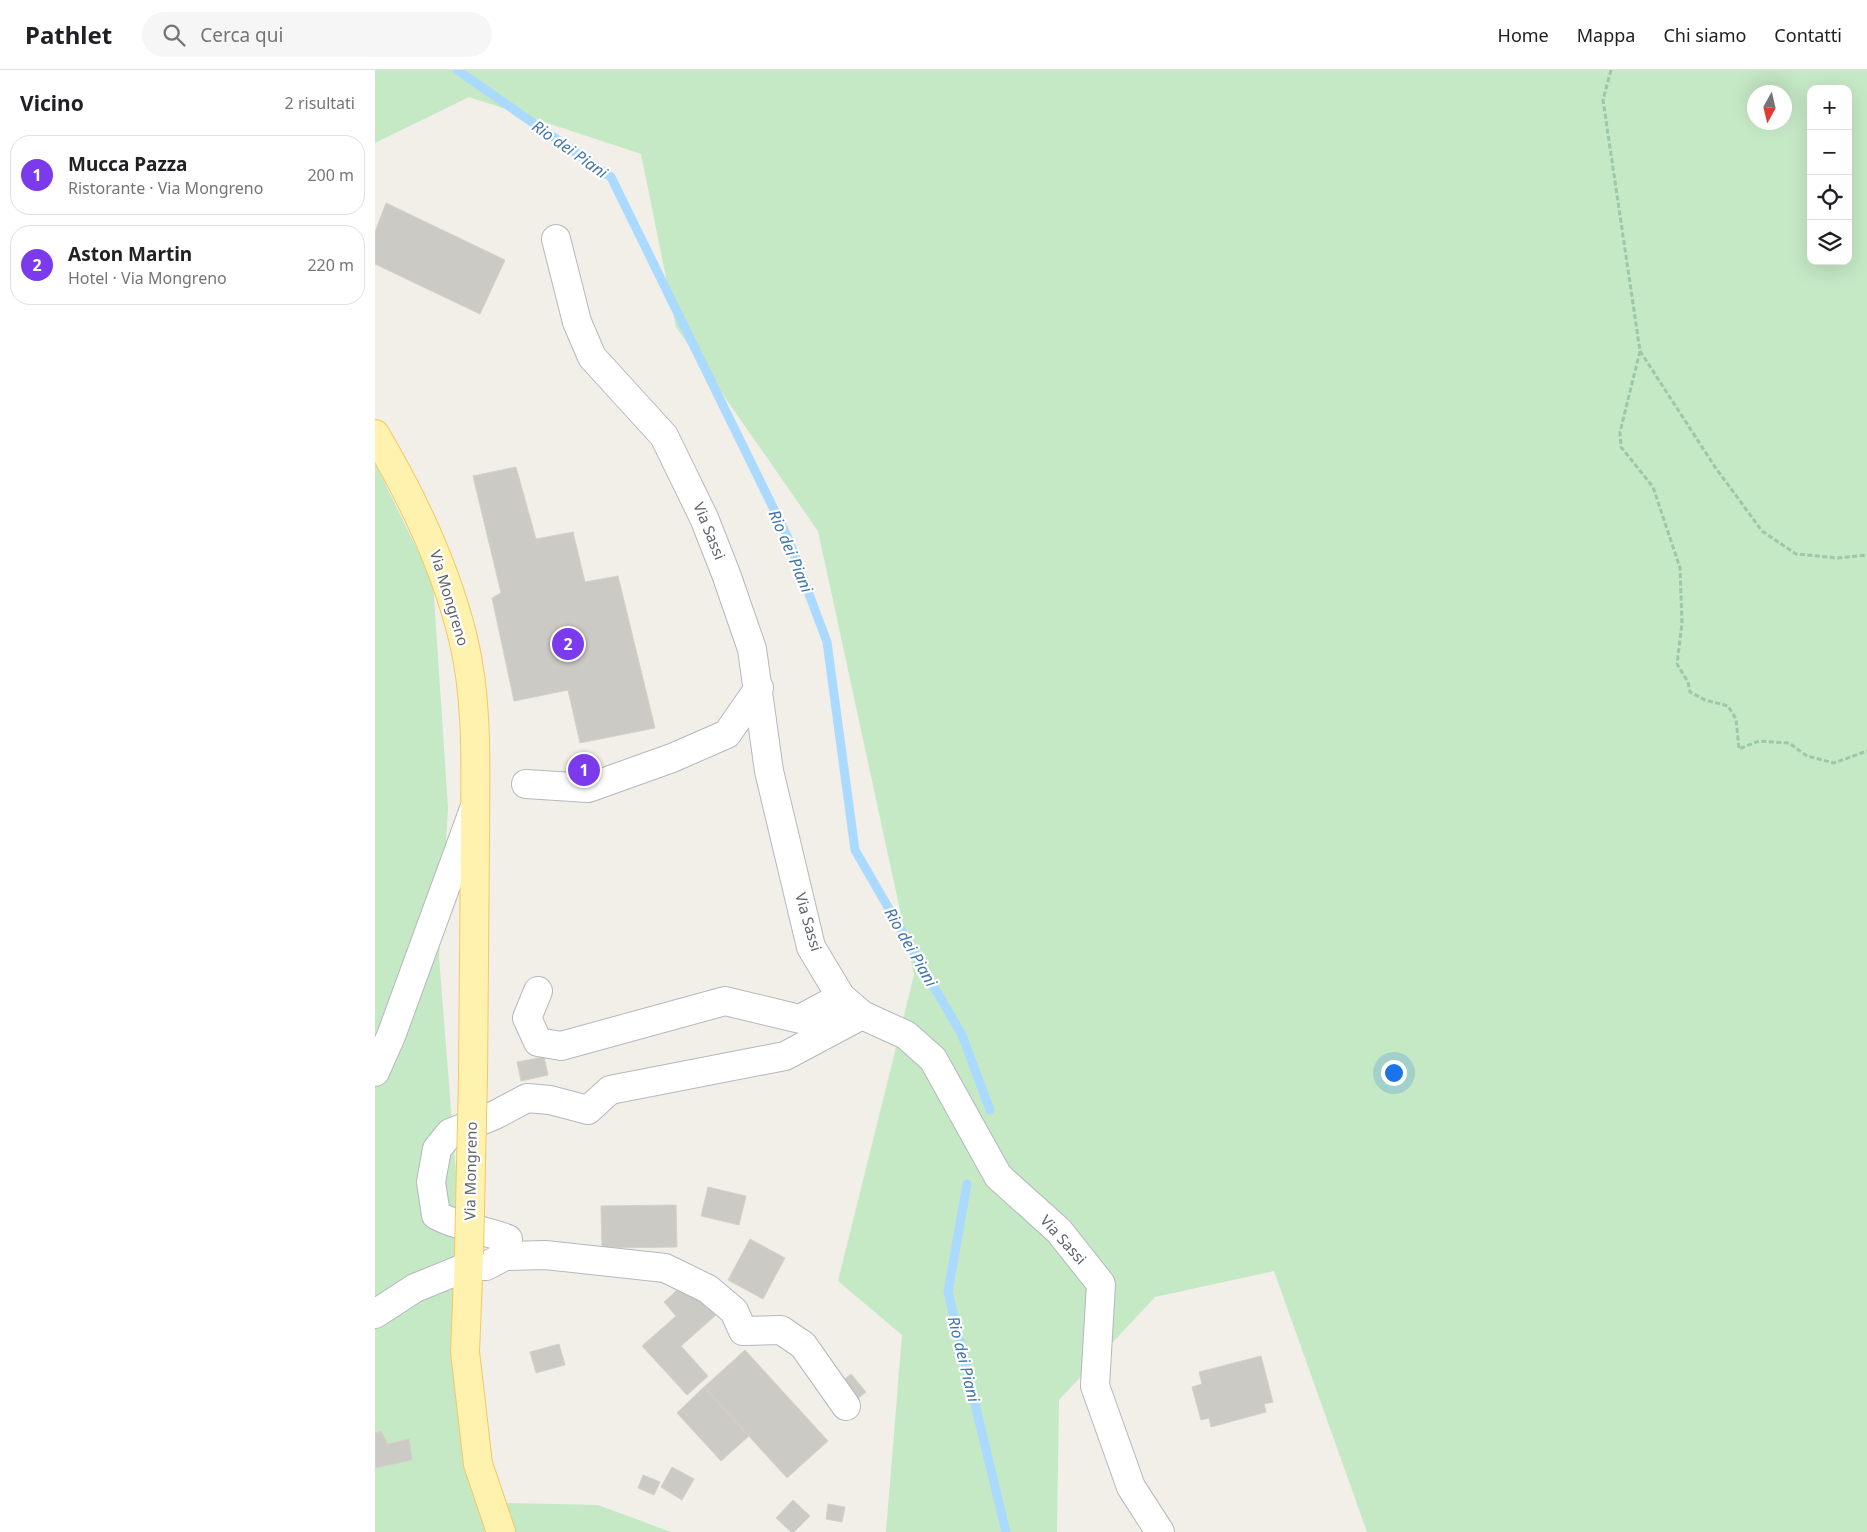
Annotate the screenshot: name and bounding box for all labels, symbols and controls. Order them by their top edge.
search box [142,12,492,57]
text: Pathlet [25,18,112,51]
icon: search [160,21,188,49]
text: Cerca qui [200,22,283,48]
text: Home [1498,23,1549,47]
text: Mappa [1577,23,1635,47]
text: Chi siamo [1663,23,1746,47]
text: Contatti [1774,23,1842,47]
north arrow [1747,85,1792,130]
map controls [1807,85,1852,265]
button: + [1807,85,1852,130]
text: Vicino [20,89,84,117]
text: 2 risultati [285,92,355,114]
water label: Rio dei Piani [528,115,613,184]
button: − [1807,130,1852,175]
text: Mucca Pazza [68,151,188,177]
text: 1 [32,164,42,186]
text: 200 m [307,164,354,186]
button: locate [1807,175,1852,220]
text: Ristorante · Via Mongreno [68,177,263,199]
button: layers [1807,220,1852,265]
text: Aston Martin [68,241,192,267]
text: 2 [32,254,42,276]
text: 220 m [307,254,354,276]
text: Hotel · Via Mongreno [68,267,227,289]
street label: Via Sassi [689,499,730,562]
water label: Rio dei Piani [764,506,819,596]
street label: Via Mongreno [426,547,474,648]
pin: 2 [552,625,584,663]
pin: 1 [568,751,600,789]
street label: Via Sassi [791,890,827,953]
water label: Rio dei Piani [880,904,943,991]
your location [1381,1060,1407,1086]
street label: Via Mongreno [459,1121,481,1221]
street label: Via Sassi [1036,1210,1091,1268]
water label: Rio dei Piani [943,1314,985,1405]

